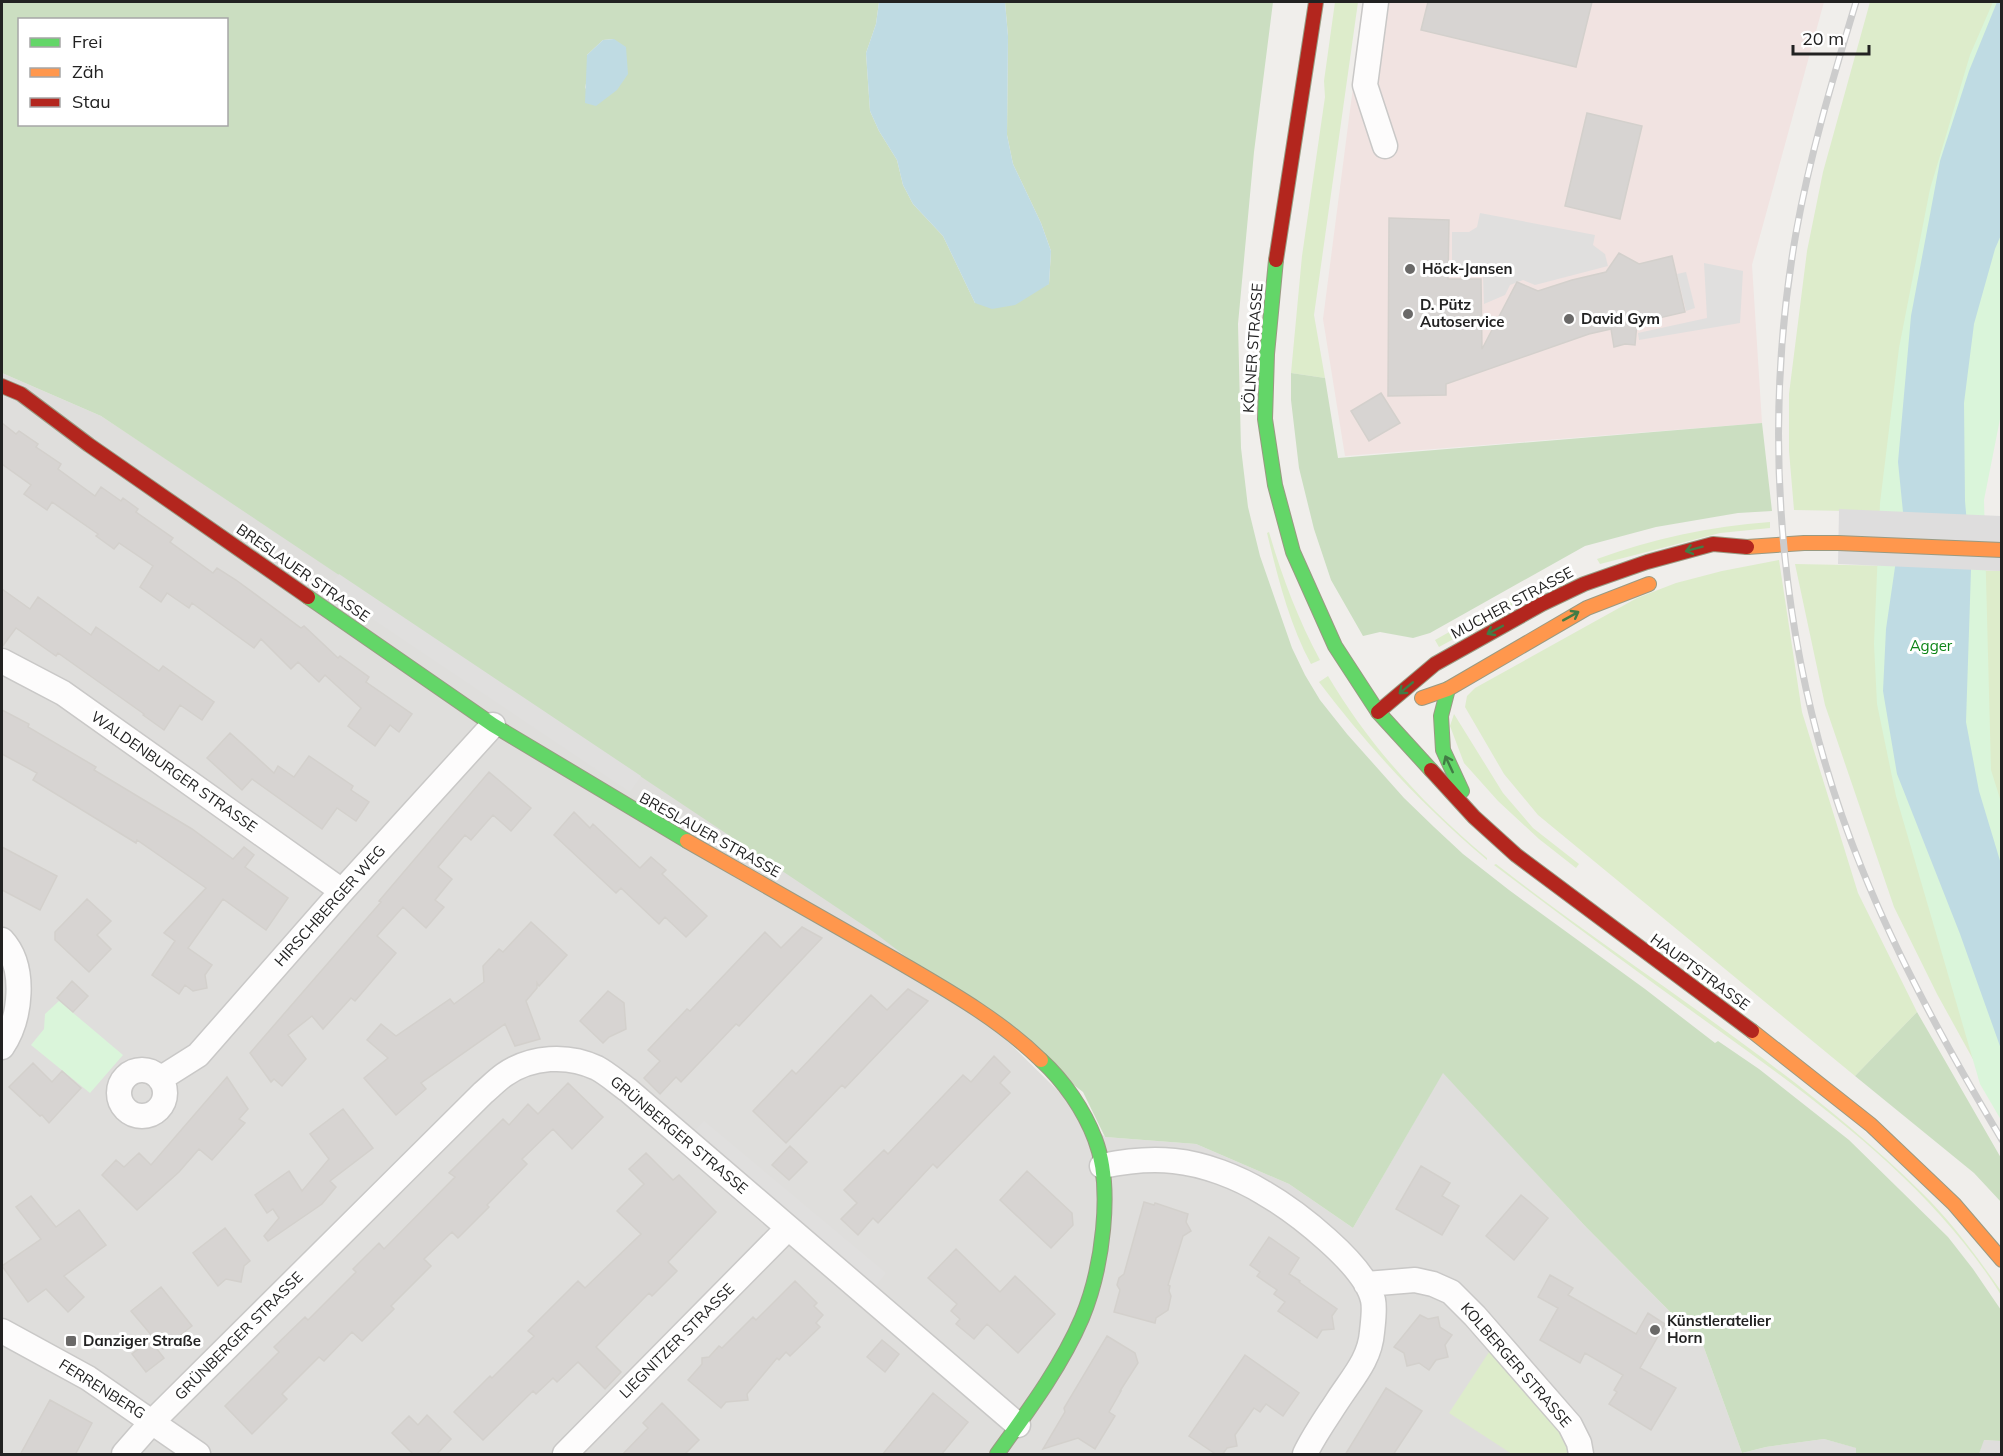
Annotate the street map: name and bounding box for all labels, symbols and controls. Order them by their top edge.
legend [18,18,228,126]
scale bar [1793,18,1870,56]
text: 20 m [1802,27,1844,50]
text: Frei [72,30,102,53]
text: Zäh [72,60,104,83]
text: Stau [72,90,111,113]
place label: Höck-Jansen [1422,259,1513,278]
marker: Höck-Jansen [1403,262,1417,276]
street label: KÖLNER STRASSE [1238,282,1267,413]
place label: D. Pütz Autoservice [1420,295,1504,331]
marker: D. Pütz Autoservice [1401,307,1415,321]
place label: David Gym [1581,309,1660,328]
marker: David Gym [1562,312,1576,326]
street label: BRESLAUER STRASSE [233,519,374,626]
one-way arrow [1685,544,1704,556]
street label: MUCHER STRASSE [1447,562,1576,643]
one-way arrow [1562,610,1579,622]
one-way arrow [1486,625,1504,636]
park label: Agger [1910,636,1953,655]
one-way arrow [1399,681,1414,695]
street label: WALDENBURGER STRASSE [87,707,261,836]
one-way arrow [1443,755,1455,773]
street label: BRESLAUER STRASSE [636,788,784,881]
street label: HIRSCHBERGER WEG [270,841,389,970]
street label: HAUPTSTRASSE [1647,929,1754,1014]
street label: GRÜNBERGER STRASSE [607,1072,752,1198]
street label: GRÜNBERGER STRASSE [171,1267,307,1404]
street label: LIEGNITZER STRASSE [615,1279,738,1402]
street label: KOLBERGER STRASSE [1457,1298,1576,1431]
place label: Künstleratelier Horn [1667,1311,1771,1347]
marker: Künstleratelier Horn [1648,1323,1662,1337]
place label: Danziger Straße [83,1331,201,1350]
marker: Danziger Straße [64,1334,78,1348]
street label: FERRENBERG [56,1354,149,1423]

